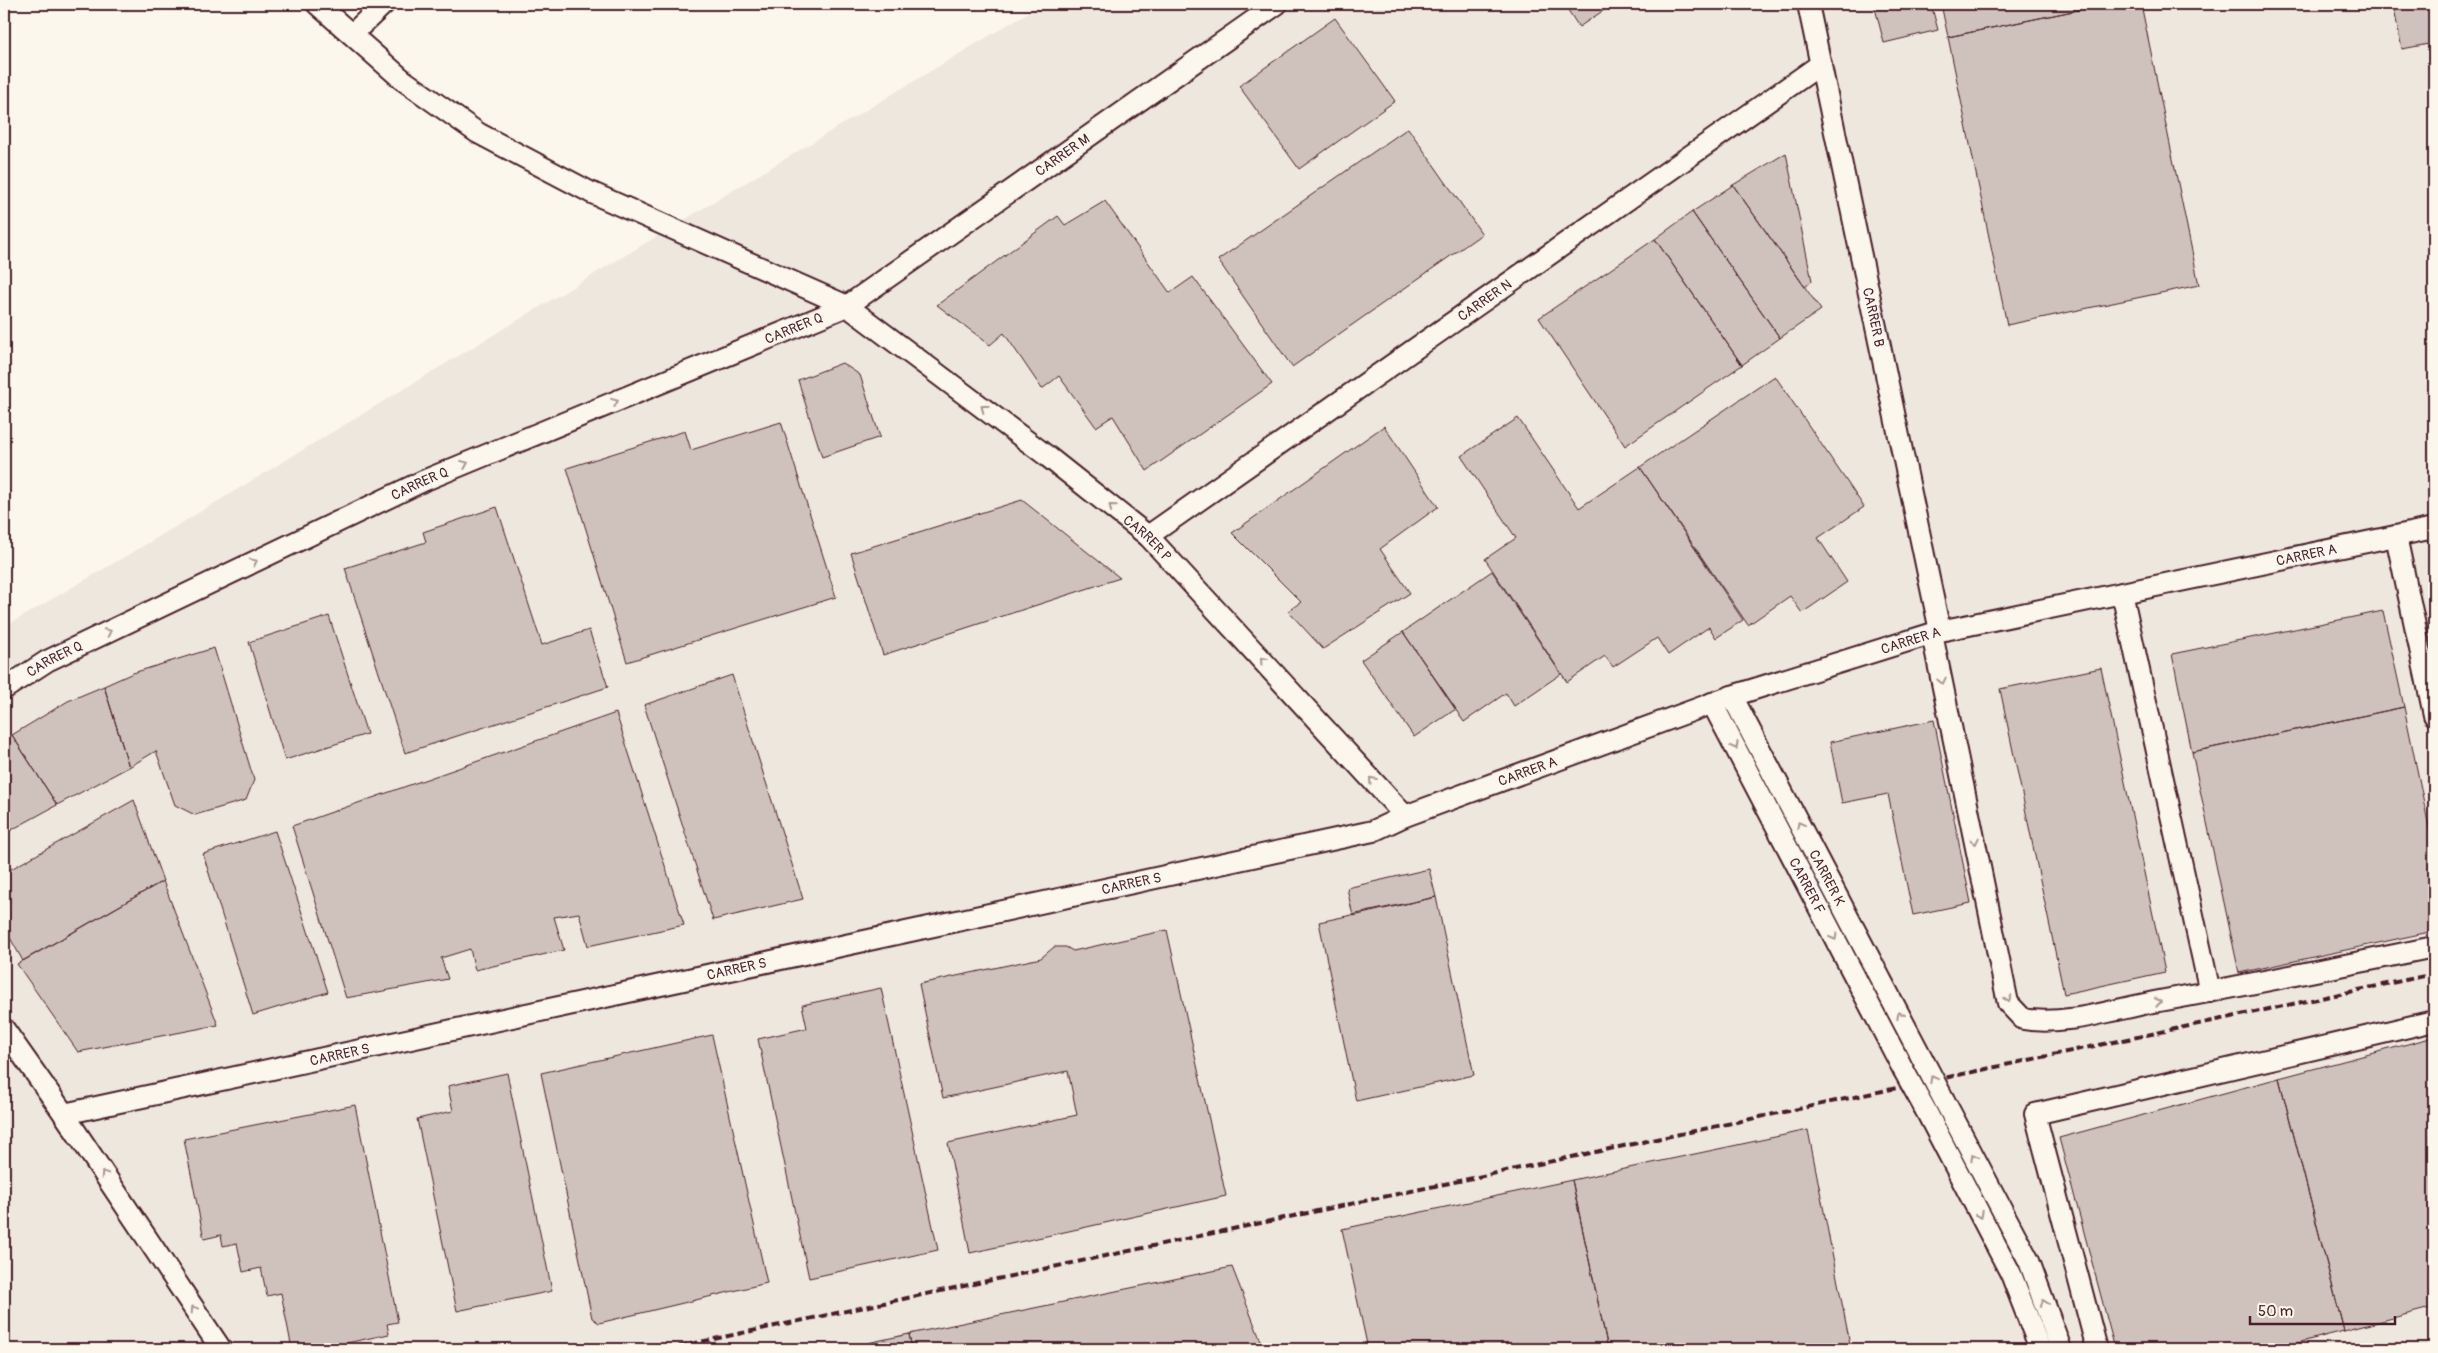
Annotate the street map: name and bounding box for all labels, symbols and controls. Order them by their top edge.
street label: CARRER M [1032,130,1093,180]
street label: CARRER N [1454,275,1515,325]
street label: CARRER B [1859,286,1888,348]
street label: CARRER Q [762,309,825,348]
one-way arrow [610,397,619,408]
one-way arrow [980,405,990,414]
one-way arrow [460,459,469,470]
street label: CARRER Q [388,463,451,504]
one-way arrow [1109,505,1118,513]
street label: CARRER P [1120,511,1175,565]
street label: CARRER A [2274,540,2338,569]
one-way arrow [249,558,258,568]
street label: CARRER A [1879,623,1942,657]
one-way arrow [102,628,111,638]
street label: CARRER Q [23,637,85,681]
one-way arrow [1260,657,1269,666]
one-way arrow [1936,677,1946,686]
one-way arrow [1729,741,1739,750]
street label: CARRER A [1496,752,1559,790]
one-way arrow [1369,777,1378,786]
one-way arrow [1796,821,1806,830]
one-way arrow [1969,836,1979,845]
street label: CARRER K [1806,847,1849,909]
street label: CARRER F [1786,855,1829,917]
street label: CARRER S [1100,869,1163,898]
one-way arrow [1828,931,1838,940]
street label: CARRER S [705,954,768,983]
one-way arrow [2003,995,2013,1003]
one-way arrow [2154,997,2162,1007]
one-way arrow [1896,1011,1906,1020]
street label: CARRER S [308,1040,371,1069]
one-way arrow [1929,1076,1939,1085]
one-way arrow [1970,1153,1980,1162]
one-way arrow [100,1170,110,1179]
one-way arrow [1974,1209,1984,1218]
scale bar [2250,1293,2396,1325]
one-way arrow [2040,1300,2050,1308]
text: 50 m [2258,1302,2293,1321]
one-way arrow [191,1305,200,1314]

